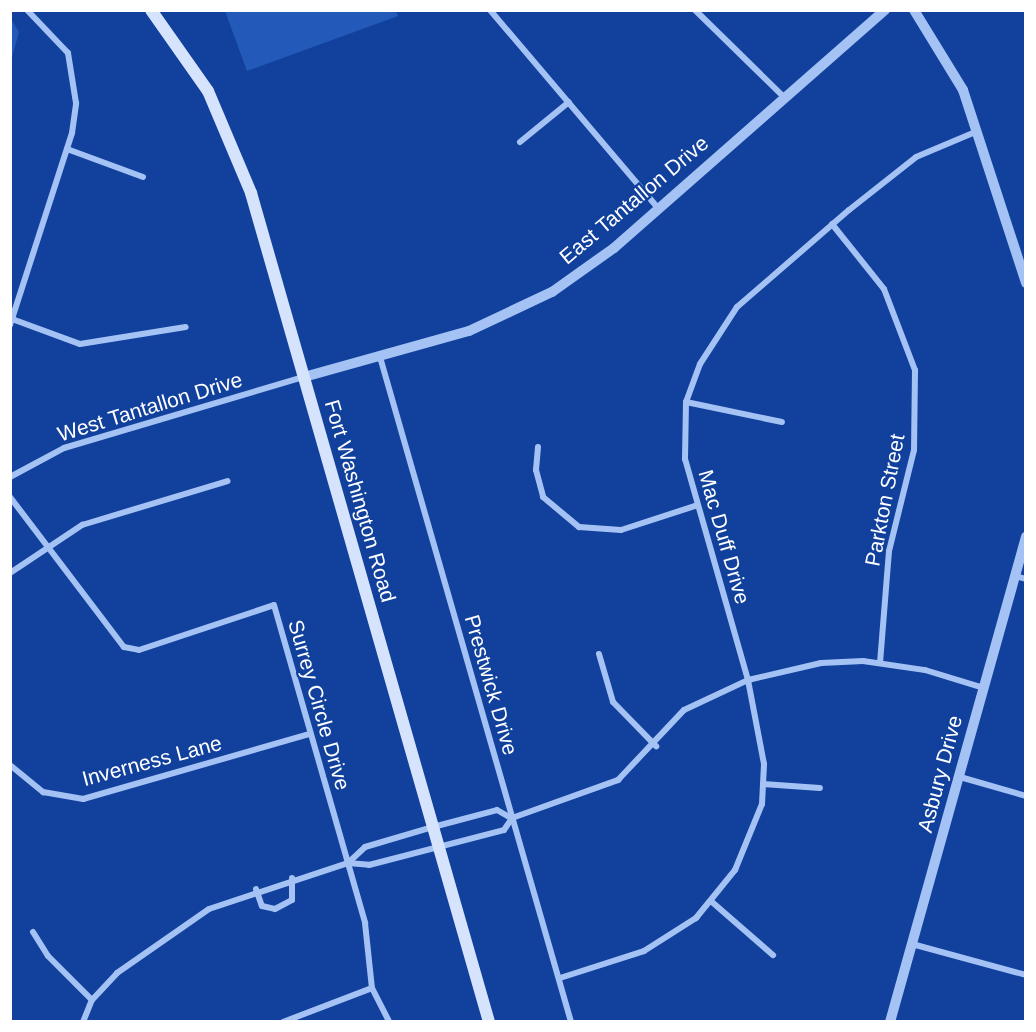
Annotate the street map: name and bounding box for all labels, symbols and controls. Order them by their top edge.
street label: East Tantallon Drive [554,130,714,270]
street label: West Tantallon Drive [54,367,246,447]
street label: Fort Washington Road [319,397,401,605]
street label: Parkton Street [860,432,910,568]
street label: Mac Duff Drive [693,467,755,607]
street label: Prestwick Drive [459,612,523,758]
street label: Surrey Circle Drive [283,617,355,793]
street label: Asbury Drive [912,713,968,835]
street label: Inverness Lane [79,730,225,792]

